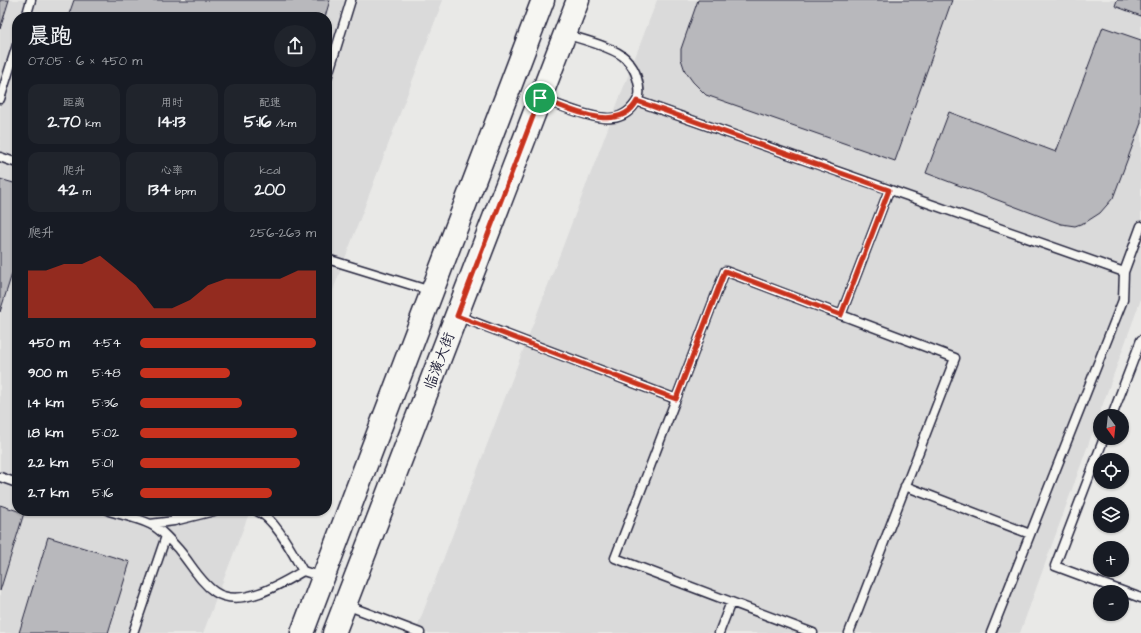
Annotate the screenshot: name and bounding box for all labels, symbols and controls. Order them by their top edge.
text: 晨跑 [28,21,72,52]
button: share [274,25,316,67]
text: 07:05 · 6 × 450 m [28,52,142,70]
pin [523,81,557,115]
icon: arrive [529,87,551,109]
text: 距离 [63,95,85,110]
text: 用时 [161,95,183,110]
text: 配速 [259,95,281,110]
text: 2.70 [47,110,81,134]
text: 14:13 [158,110,186,134]
text: 5:16 [244,110,271,134]
text: km [81,116,101,131]
text: /km [271,116,296,131]
text: 爬升 [63,163,85,178]
text: 心率 [161,163,183,178]
text: kcal [259,163,281,178]
text: 42 [57,178,78,202]
text: 134 [148,178,171,202]
text: 200 [254,178,286,202]
text: m [78,184,91,199]
text: bpm [171,184,196,199]
text: 爬升 [28,224,54,242]
text: 256–263 m [250,224,316,242]
street label: 临潢大街 [419,329,460,393]
text: 450 m [28,334,70,352]
text: 4:54 [92,334,121,352]
text: 900 m [28,364,67,382]
text: 5:48 [92,364,121,382]
text: 1.4 km [28,394,64,412]
text: 5:36 [92,394,118,412]
north arrow [1093,409,1129,445]
map controls [1093,409,1129,621]
text: 1.8 km [28,424,63,442]
text: 5:02 [92,424,119,442]
button: locate [1093,453,1129,489]
text: 2.2 km [28,454,68,472]
text: 5:01 [92,454,113,472]
text: 2.7 km [28,484,69,502]
text: 5:16 [92,484,113,502]
button: layers [1093,497,1129,533]
button: + [1093,541,1129,577]
button: − [1093,585,1129,621]

